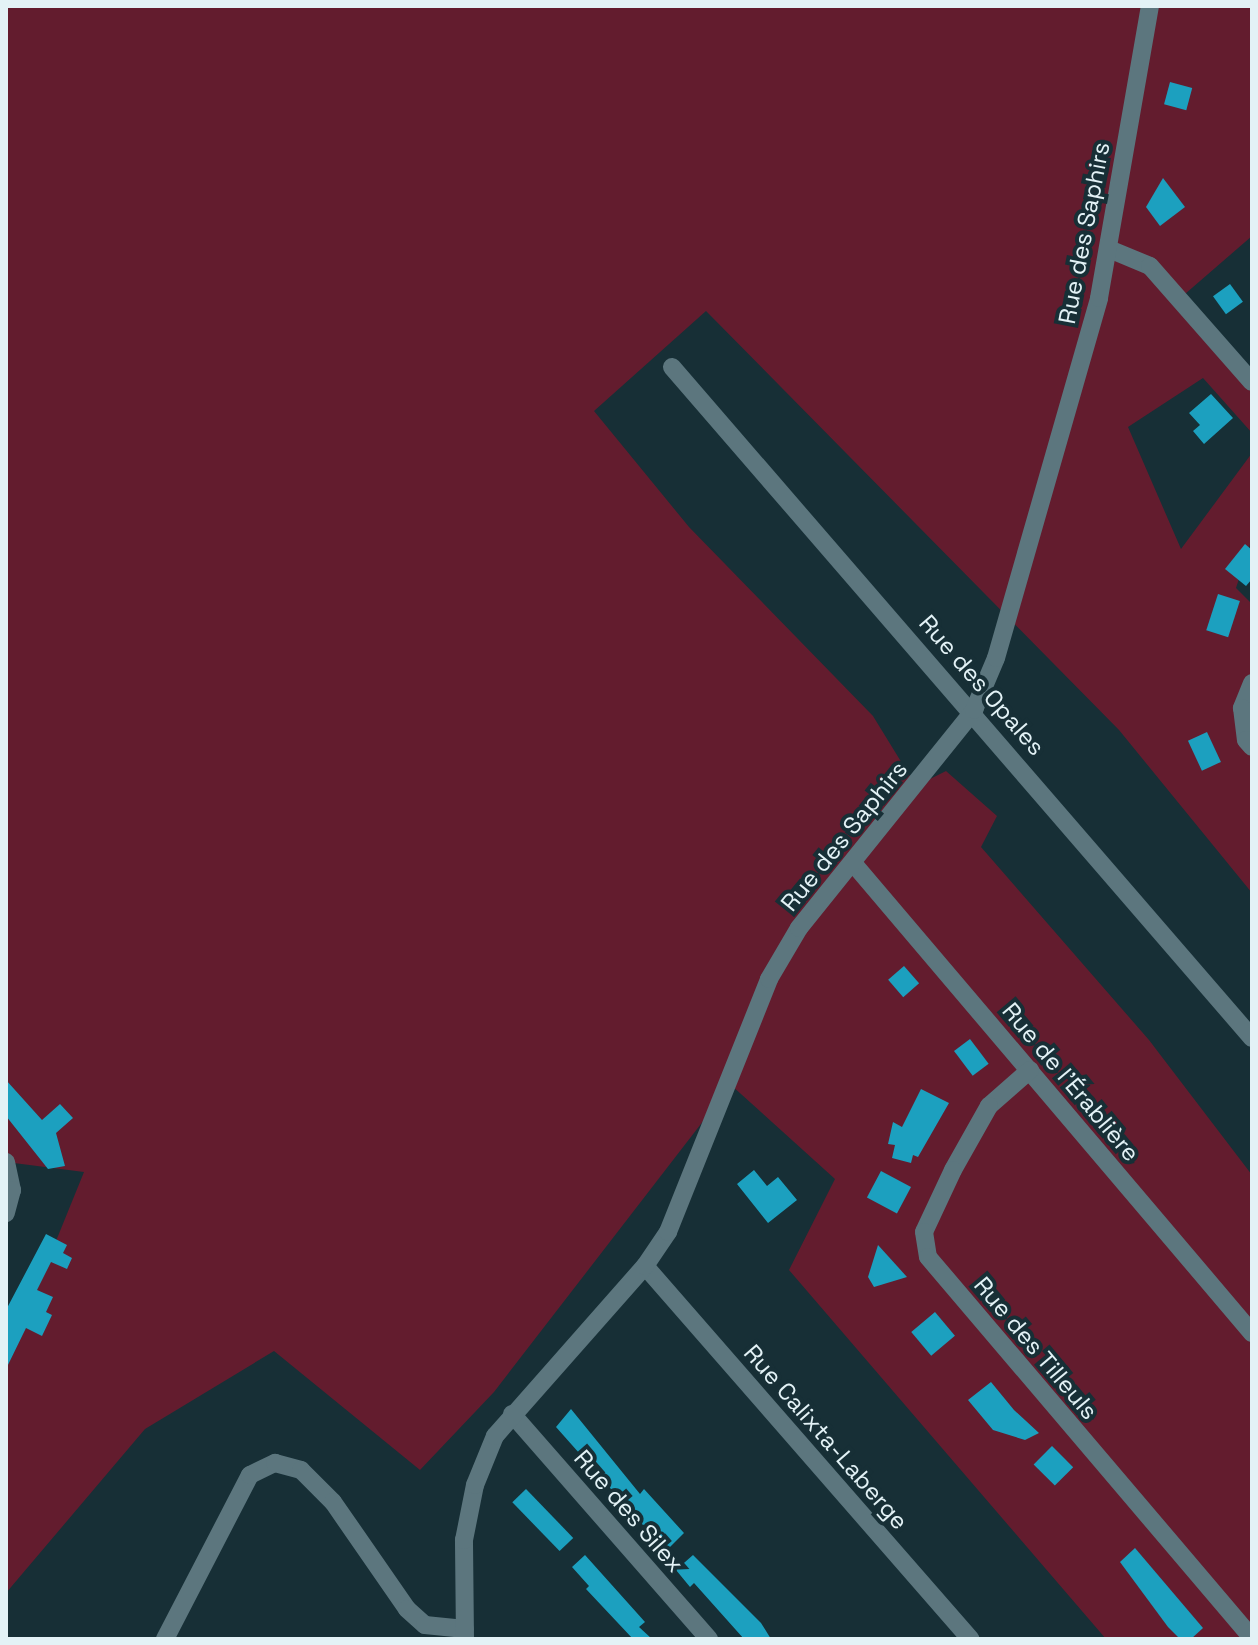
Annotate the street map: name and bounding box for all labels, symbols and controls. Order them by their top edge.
street label: Rue des Saphirs [1052,140,1116,326]
street label: Rue des Opales [913,609,1051,761]
street label: Rue des Saphirs [775,755,913,917]
street label: Rue de l'Érablière [996,997,1146,1167]
street label: Rue des Tilleuls [968,1271,1104,1425]
street label: Rue Calixta-Laberge [738,1339,914,1535]
street label: Rue des Silex [568,1444,690,1578]

